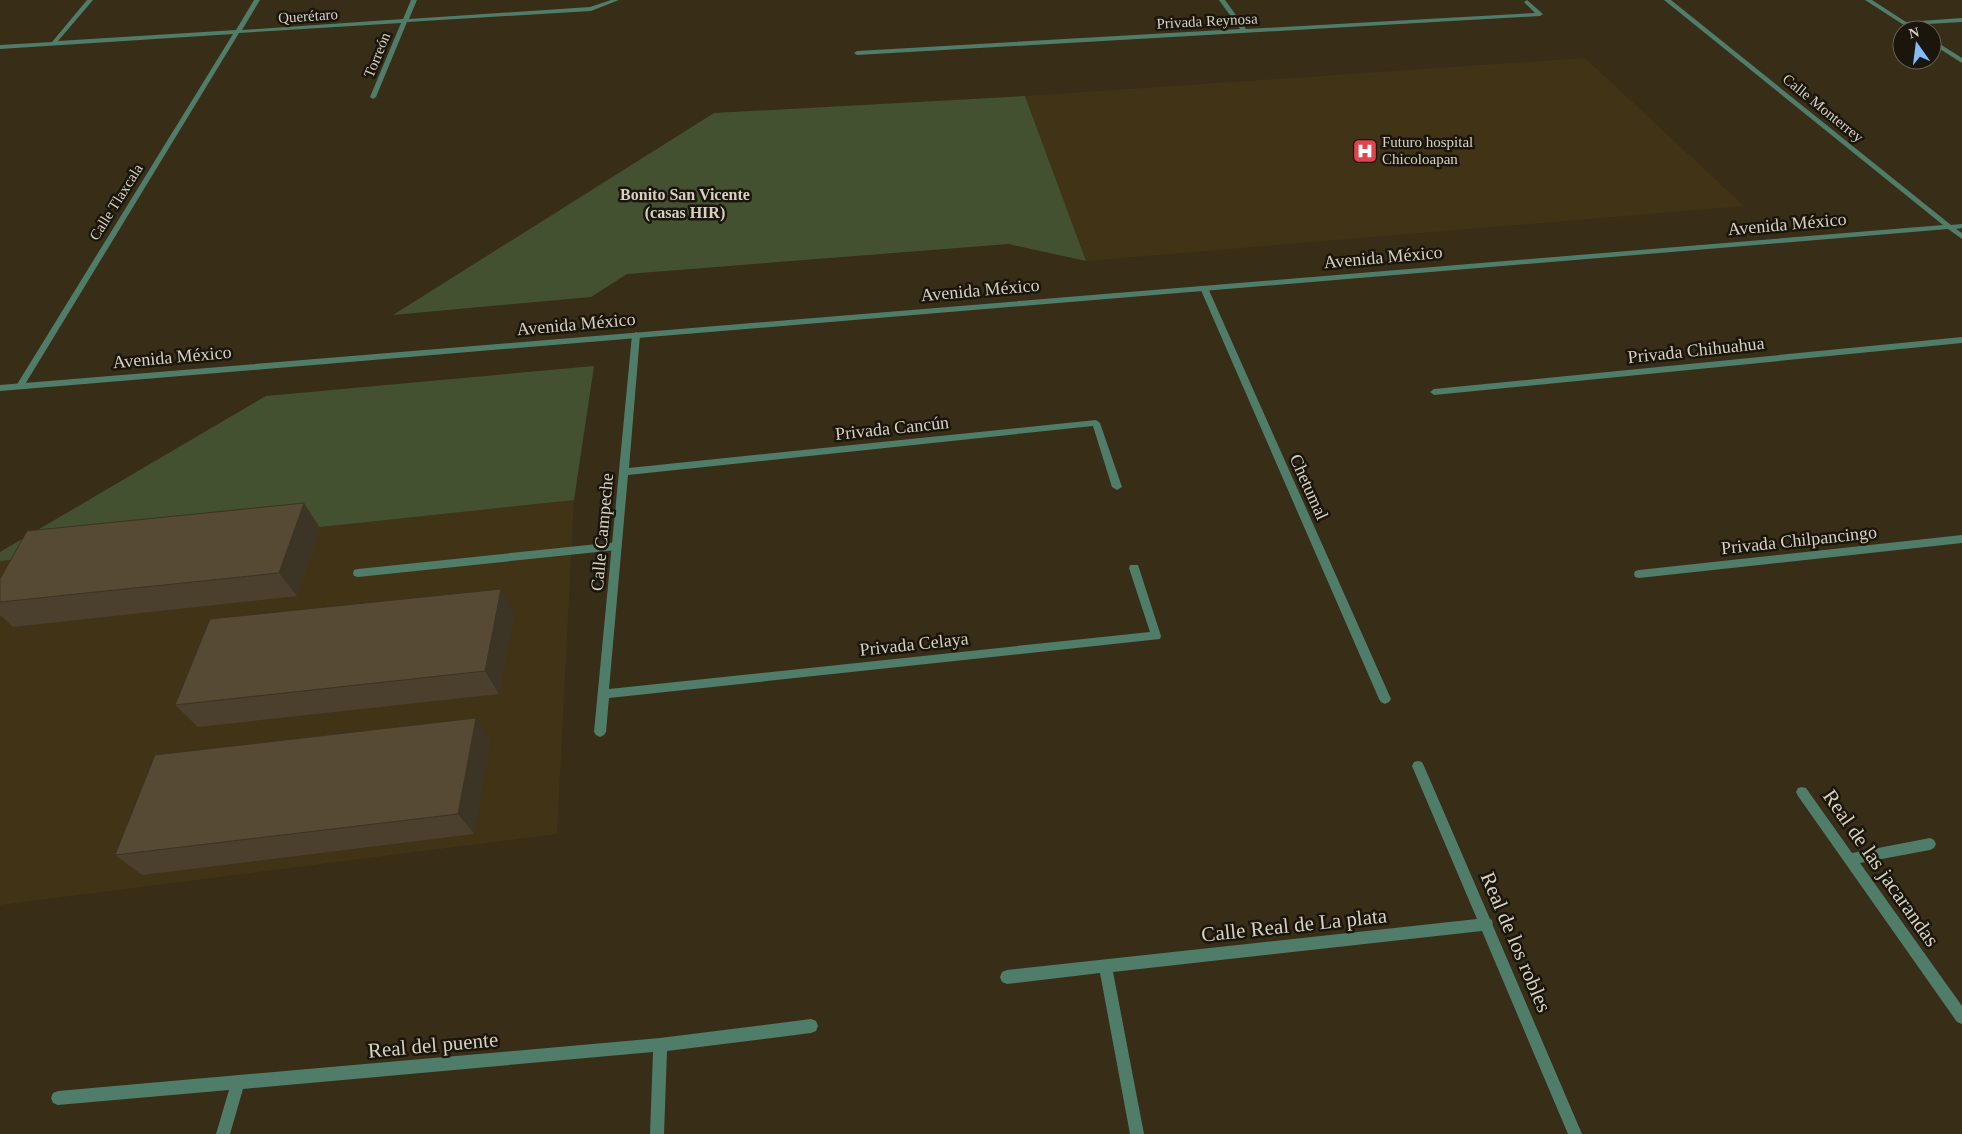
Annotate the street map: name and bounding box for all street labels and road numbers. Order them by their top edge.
street label: Querétaro [278,6,338,26]
street label: Privada Reynosa [1156,10,1258,32]
street label: Torreón [361,30,393,80]
street label: Calle Monterrey [1780,71,1867,146]
street label: Calle Tlaxcala [86,161,146,243]
street label: Avenida México [1727,209,1847,239]
street label: Avenida México [1323,242,1443,272]
street label: Avenida México [920,275,1040,305]
street label: Avenida México [516,309,636,339]
street label: Privada Chihuahua [1627,333,1765,367]
street label: Avenida México [112,342,232,372]
street label: Privada Cancún [834,412,950,444]
street label: Chetumal [1286,451,1332,523]
street label: Calle Campeche [587,472,617,592]
street label: Privada Chilpancingo [1720,522,1878,558]
street label: Privada Celaya [859,628,969,660]
street label: Real de las jacarandas [1818,785,1944,951]
street label: Real de los robles [1476,868,1556,1016]
street label: Calle Real de La plata [1200,903,1389,947]
street label: Real del puente [367,1027,499,1063]

